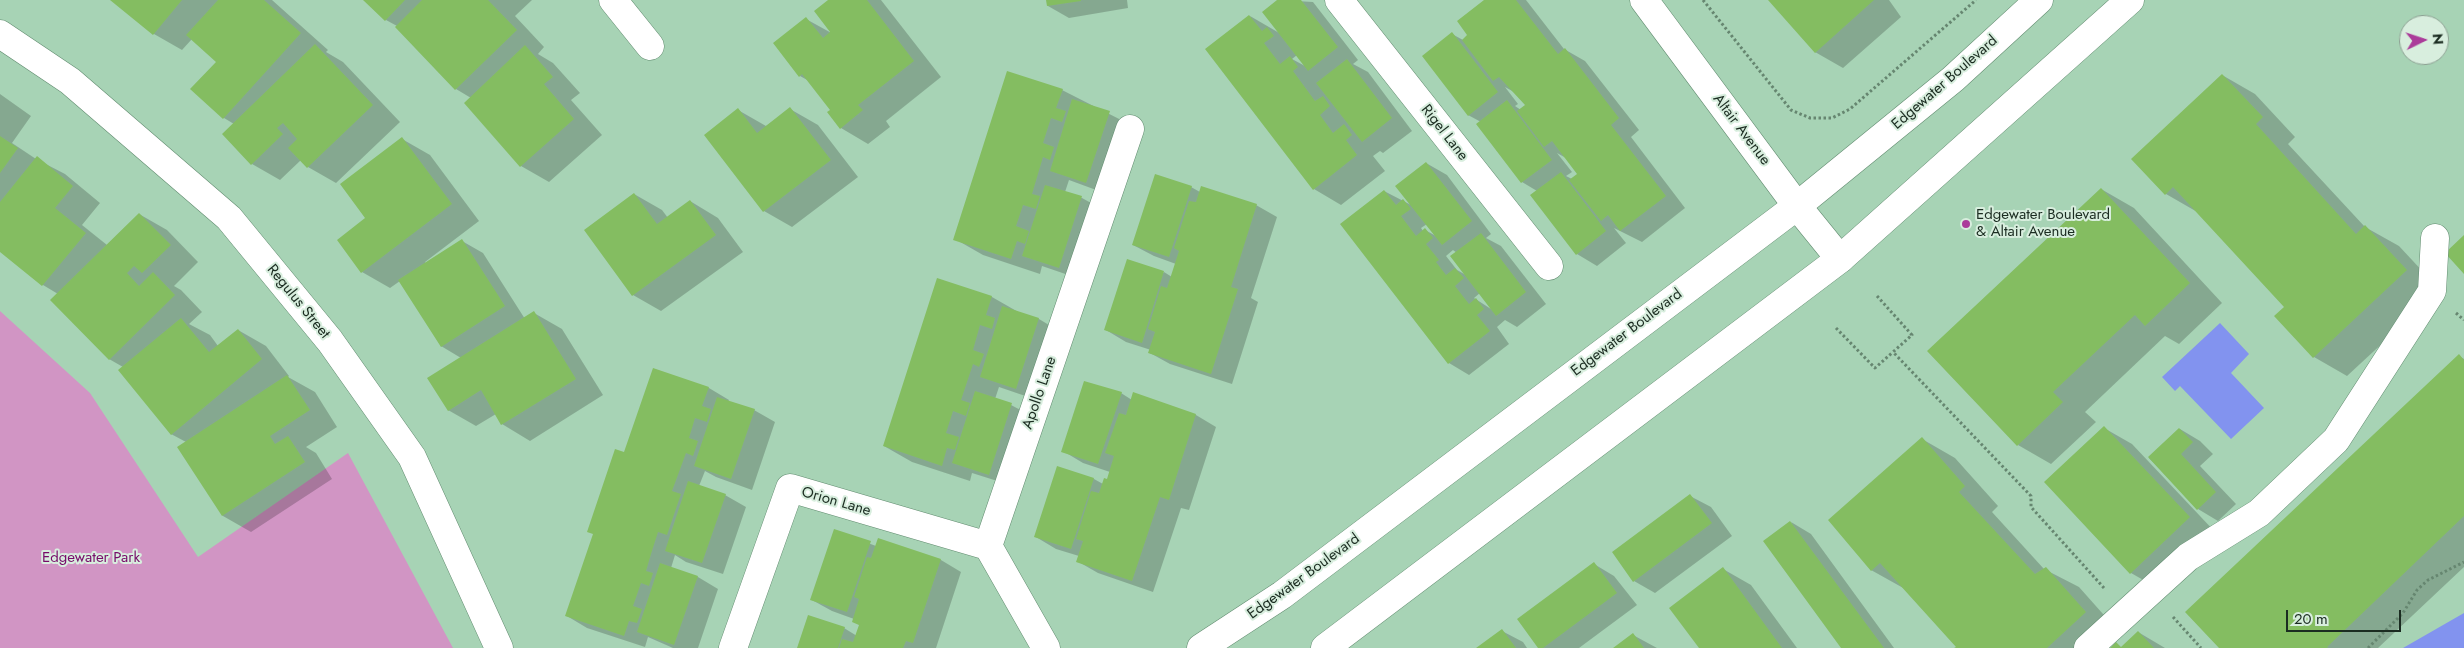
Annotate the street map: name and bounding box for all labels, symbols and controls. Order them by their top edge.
north arrow [2399,15,2449,65]
street label: Edgewater Boulevard [1888,32,2002,134]
text: N [2428,33,2448,45]
street label: Altair Avenue [1708,91,1774,169]
street label: Rigel Lane [1417,101,1471,165]
place label: Edgewater Boulevard & Altair Avenue [1976,206,2110,241]
marker: Edgewater Boulevard & Altair Avenue [1960,218,1972,230]
street label: Regulus Street [263,261,333,343]
street label: Edgewater Boulevard [1568,285,1686,381]
street label: Apollo Lane [1019,354,1061,432]
street label: Orion Lane [799,484,873,520]
street label: Edgewater Boulevard [1244,530,1364,624]
park label: Edgewater Park [42,549,140,567]
scale bar [2289,600,2404,632]
text: 20 m [2294,608,2328,630]

